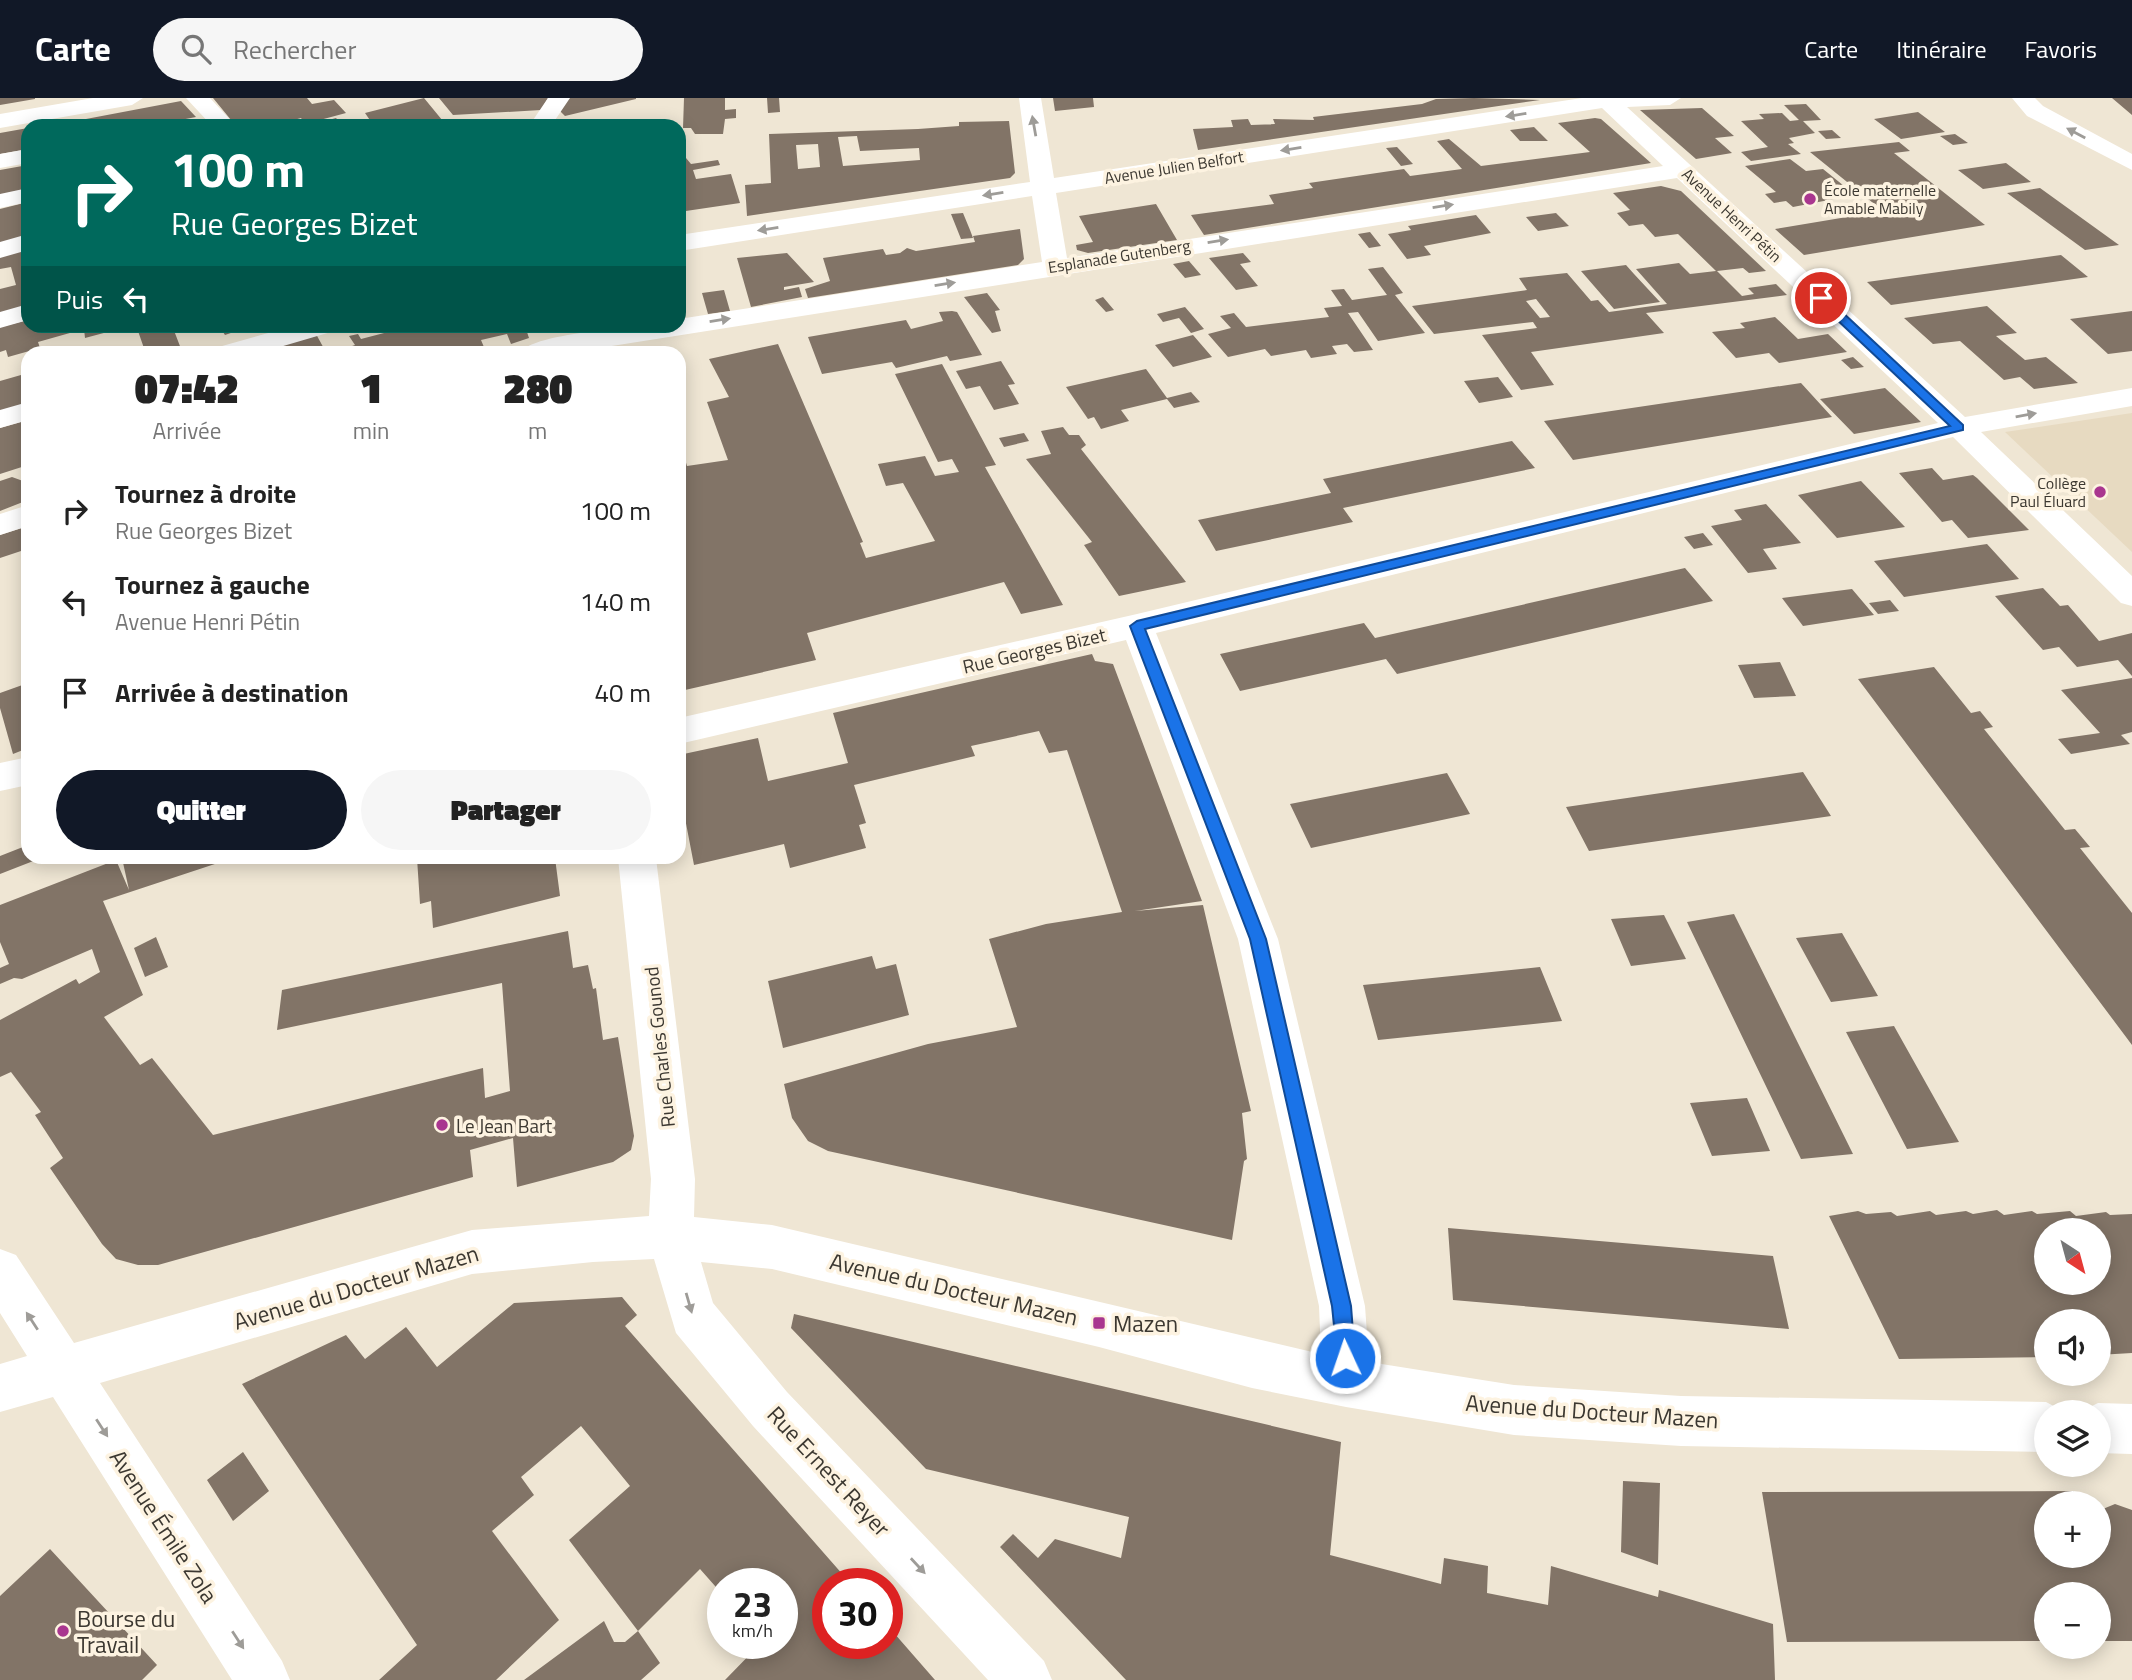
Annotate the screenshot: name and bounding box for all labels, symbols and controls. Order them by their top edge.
search box [153,18,643,81]
text: Carte [35,24,111,74]
icon: search [177,30,215,68]
text: Rechercher [233,30,356,69]
text: Carte [1804,31,1858,67]
text: Itinéraire [1896,31,1987,67]
text: Favoris [2025,31,2097,67]
one-way arrow [1505,110,1527,121]
one-way arrow [1029,114,1040,136]
one-way arrow [2065,127,2085,139]
text: 100 m [171,131,305,206]
street label: Avenue Julien Belfort [1103,144,1246,190]
one-way arrow [1280,144,1302,155]
icon: right [56,147,147,238]
street label: Avenue Henri Pétin [1677,162,1787,268]
place label: École maternelle Amable Mabily [1824,178,1936,220]
one-way arrow [982,189,1004,200]
marker: École maternelle Amable Mabily [1802,191,1818,207]
text: Rue Georges Bizet [171,199,417,247]
one-way arrow [1432,201,1454,212]
one-way arrow [757,224,779,235]
street label: Esplanade Gutenberg [1046,233,1192,279]
one-way arrow [1207,235,1229,246]
pin [1791,268,1851,328]
one-way arrow [934,278,956,289]
icon: arrive [1802,279,1840,317]
text: Puis [56,280,103,319]
icon: left [117,280,155,318]
one-way arrow [709,314,731,325]
text: 07:42 [135,355,239,419]
text: 1 [360,355,383,419]
text: 280 [503,355,572,419]
one-way arrow [2015,409,2037,420]
text: Arrivée [153,413,221,448]
text: min [353,413,389,448]
text: m [528,413,547,448]
place label: Collège Paul Éluard [2010,471,2086,513]
text: Tournez à droite [115,474,296,513]
marker: Collège Paul Éluard [2092,484,2108,500]
text: 100 m [580,491,651,530]
icon: right [56,492,94,530]
text: Rue Georges Bizet [115,513,292,548]
text: Tournez à gauche [115,565,310,604]
text: 140 m [580,582,651,621]
icon: left [56,583,94,621]
text: Avenue Henri Pétin [115,604,300,639]
street label: Rue Georges Bizet [959,619,1109,681]
text: Arrivée à destination [115,673,349,712]
text: 40 m [594,673,651,712]
icon: arrive [56,674,94,712]
button: Quitter [56,770,347,850]
button: Partager [361,770,651,850]
street label: Rue Charles Gounod [636,965,682,1129]
place label: Le Jean Bart [456,1111,552,1140]
marker: Le Jean Bart [434,1117,450,1133]
north arrow [2034,1218,2110,1295]
map controls [2034,1218,2111,1659]
street label: Avenue du Docteur Mazen [229,1235,483,1339]
street label: Avenue du Docteur Mazen [827,1243,1081,1335]
one-way arrow [685,1293,695,1314]
place label: Mazen [1113,1306,1178,1341]
button: sound [2034,1309,2111,1386]
one-way arrow [26,1311,39,1331]
marker: Mazen [1091,1315,1107,1331]
position arrow [1308,1321,1382,1395]
street label: Avenue du Docteur Mazen [1464,1385,1720,1437]
street label: Rue Ernest Reyer [759,1398,899,1544]
button: layers [2034,1400,2111,1477]
one-way arrow [95,1419,108,1438]
street label: Avenue Émile Zola [101,1442,227,1610]
button: + [2034,1491,2111,1568]
one-way arrow [910,1557,926,1575]
speed limit sign: 30 [812,1568,903,1659]
text: 23 [733,1577,772,1631]
button: − [2034,1582,2111,1659]
place label: Bourse du Travail [77,1601,175,1662]
text: km/h [732,1617,773,1644]
marker: Bourse du Travail [55,1623,71,1639]
one-way arrow [231,1631,244,1650]

